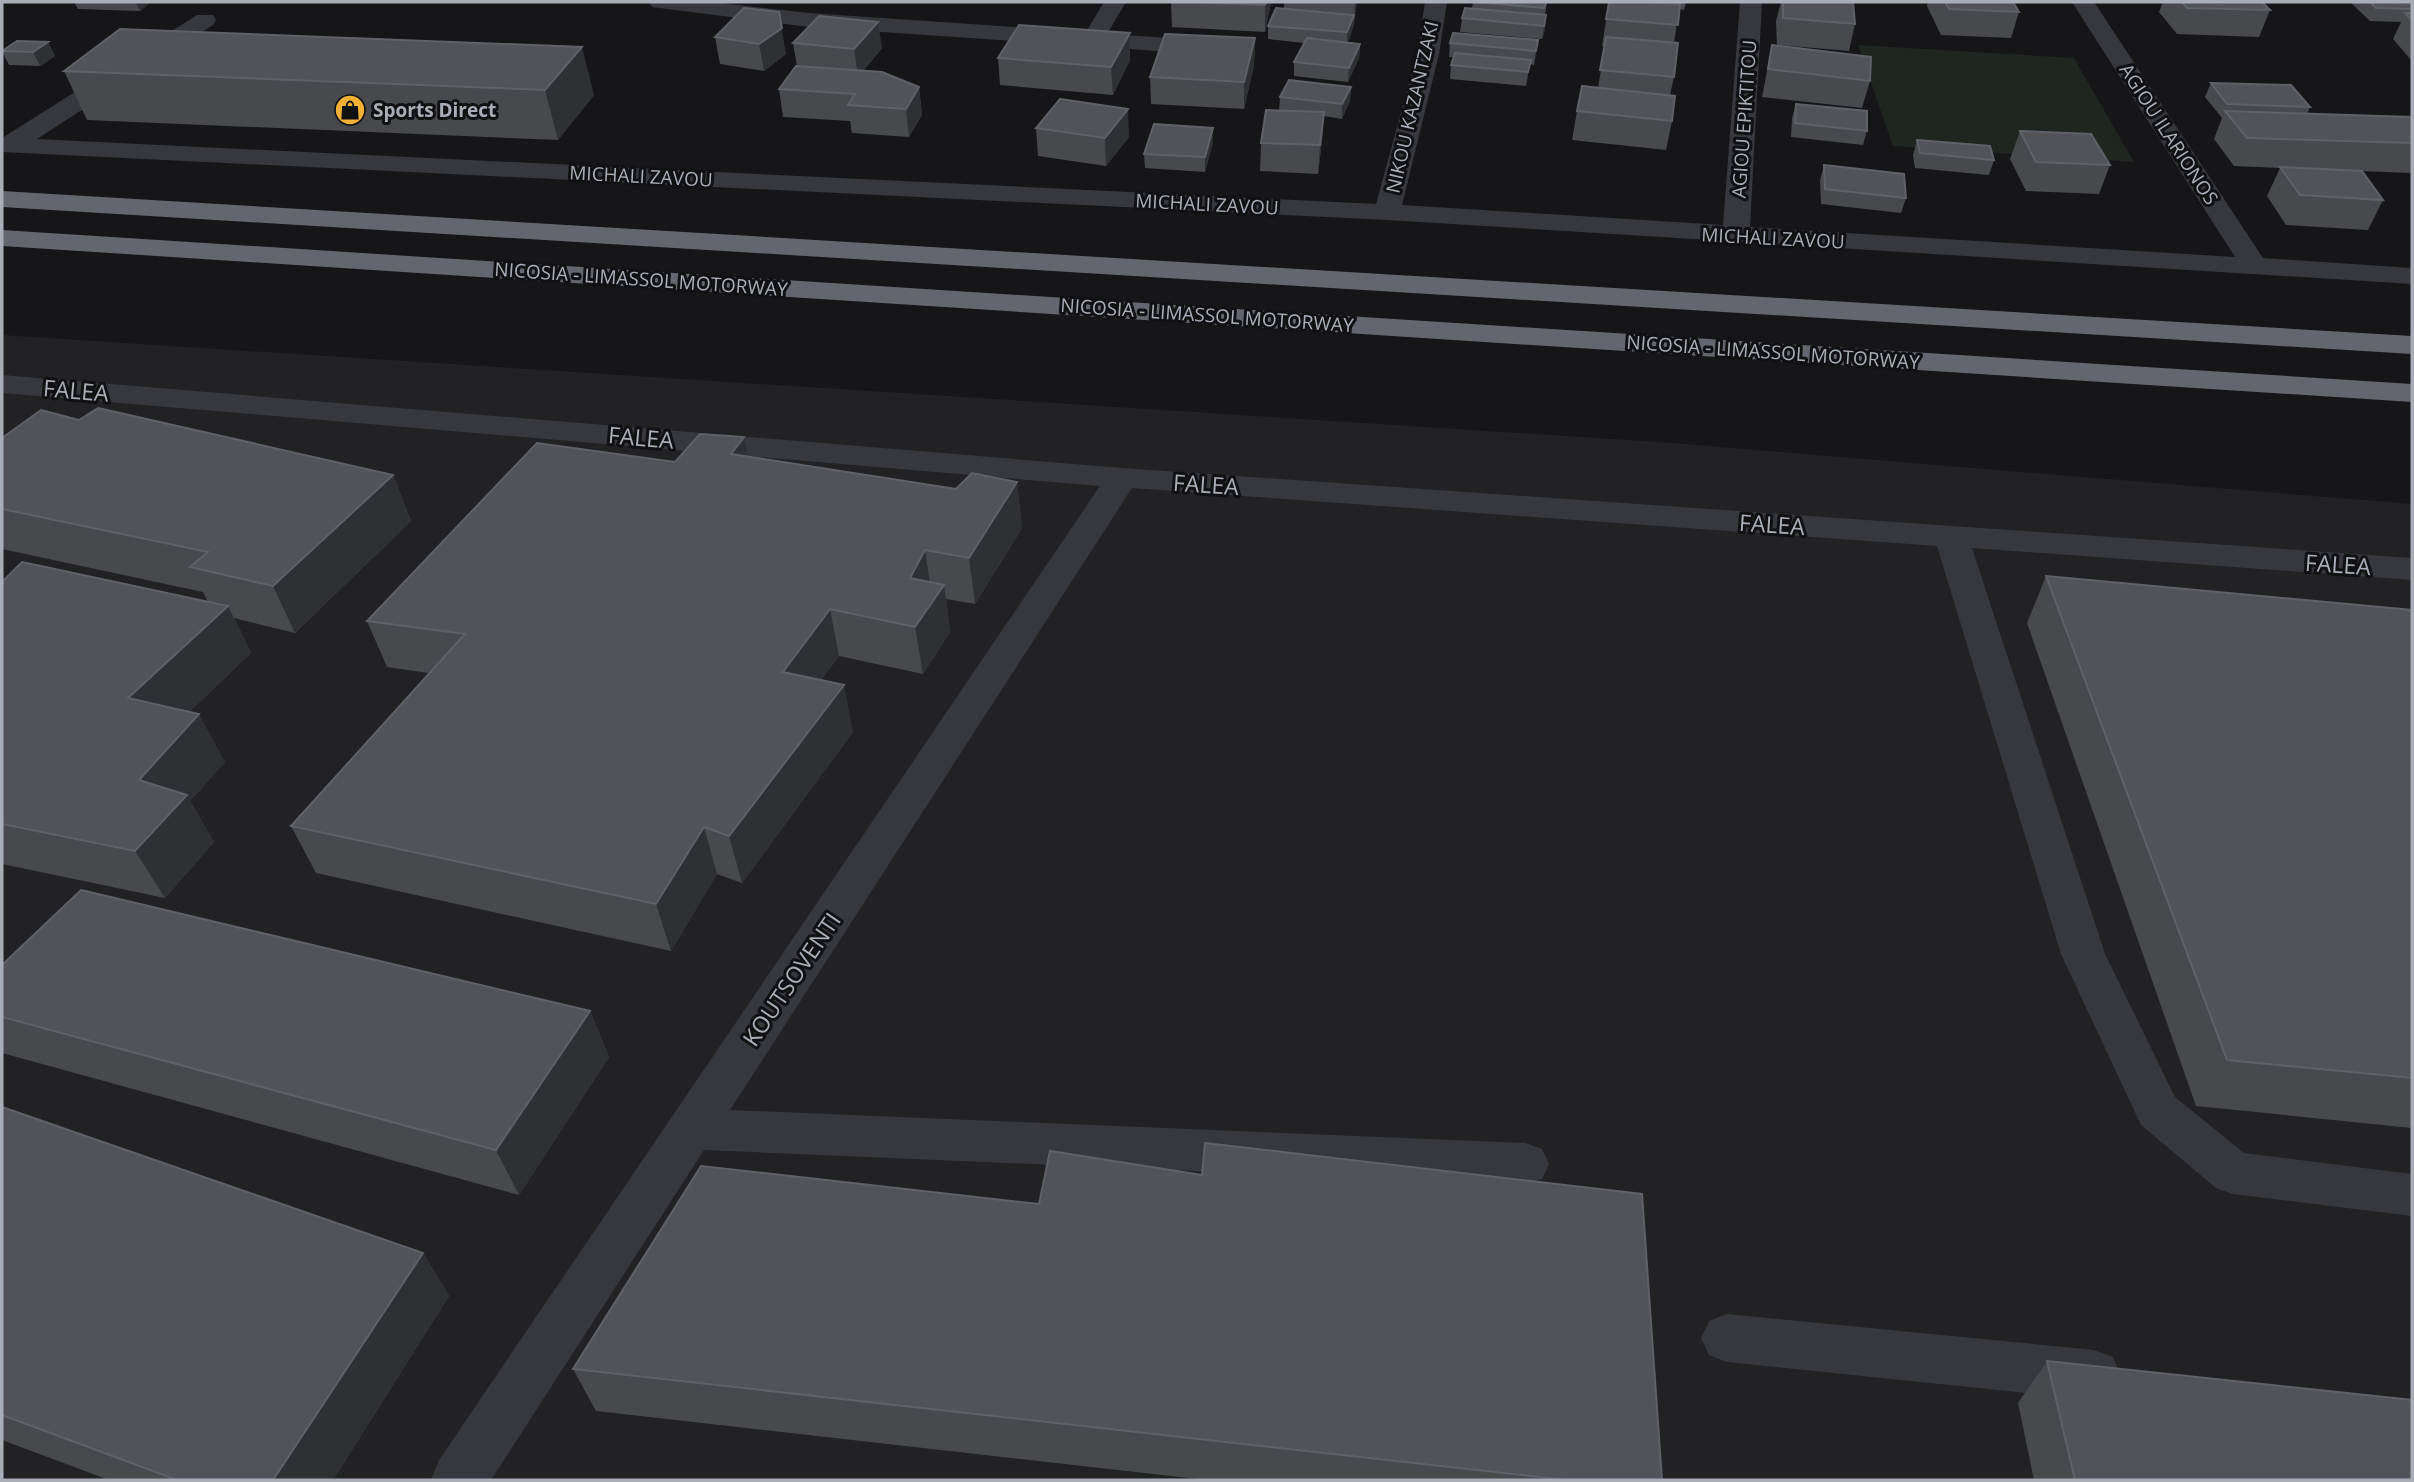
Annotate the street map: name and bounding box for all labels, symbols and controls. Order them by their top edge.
street label: NIKOU KAZANTZAKI [1380,18,1444,196]
street label: AGIOU EPIKTITOU [1726,39,1762,199]
street label: AGIOU ILARIONOS [2114,58,2224,210]
shop icon: Sports Direct [333,93,367,127]
place label: Sports Direct [373,97,496,123]
street label: MICHALI ZAVOU [569,159,713,193]
street label: MICHALI ZAVOU [1135,187,1279,221]
street label: MICHALI ZAVOU [1701,221,1845,255]
street label: NICOSIA - LIMASSOL MOTORWAY [493,256,789,302]
street label: NICOSIA - LIMASSOL MOTORWAY [1059,292,1355,338]
street label: NICOSIA - LIMASSOL MOTORWAY [1625,329,1921,375]
street label: FALEA [42,371,111,409]
street label: FALEA [607,418,676,456]
street label: FALEA [1172,466,1240,502]
street label: FALEA [1738,506,1806,542]
street label: FALEA [2304,546,2372,582]
street label: KOUTSOVENTI [734,906,848,1052]

